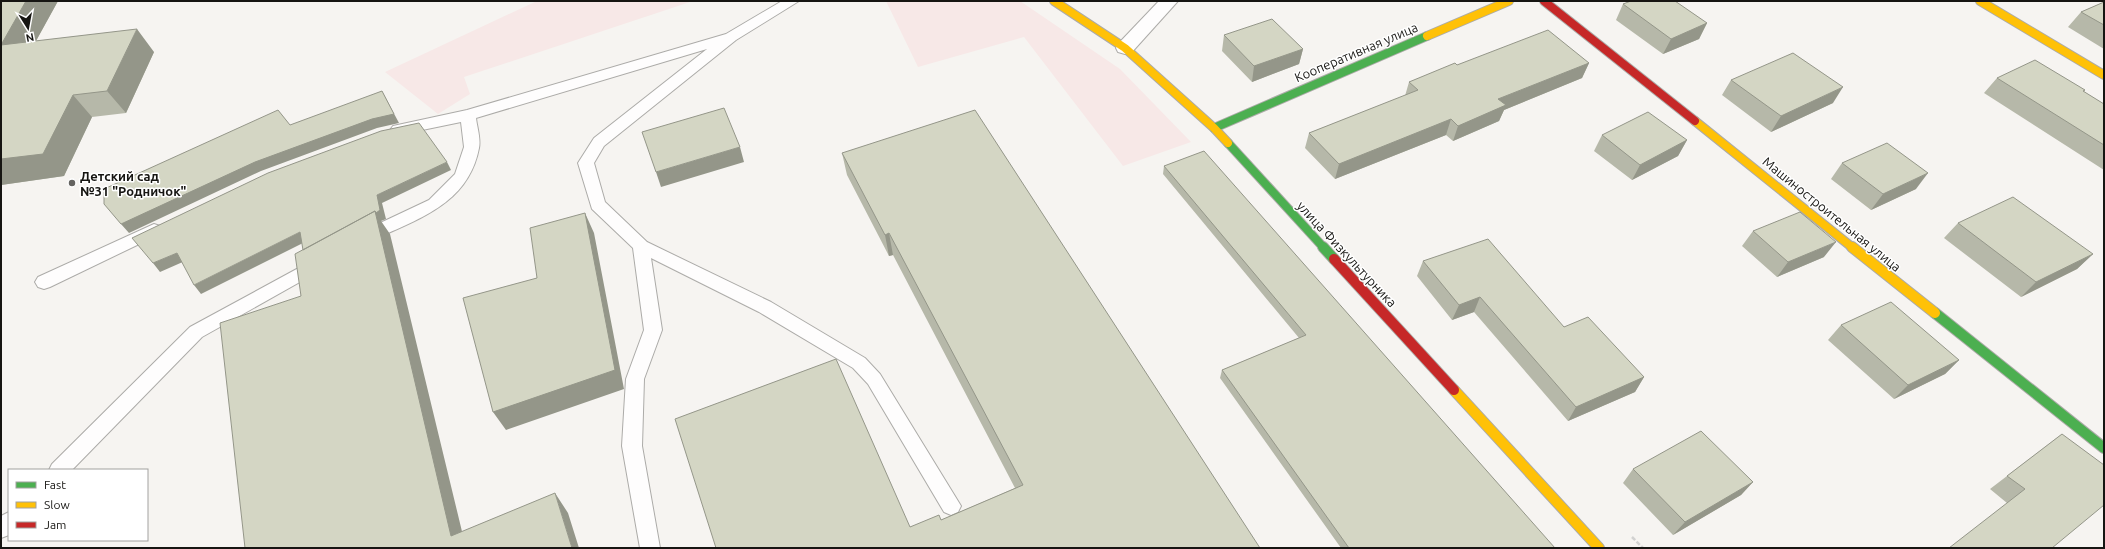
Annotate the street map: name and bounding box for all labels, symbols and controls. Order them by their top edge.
north arrow [8,8,48,48]
street label: Кооперативная улица [1292,20,1420,84]
text: N [25,31,35,44]
street label: Машиностроительная улица [1760,154,1904,274]
place label: Детский сад №31 "Родничок" [80,169,187,198]
marker: Детский сад №31 "Родничок" [67,178,77,188]
street label: улица Физкультурника [1295,198,1399,310]
legend [8,469,148,541]
text: Fast [44,478,66,491]
text: Slow [44,498,70,511]
text: Jam [44,518,66,531]

